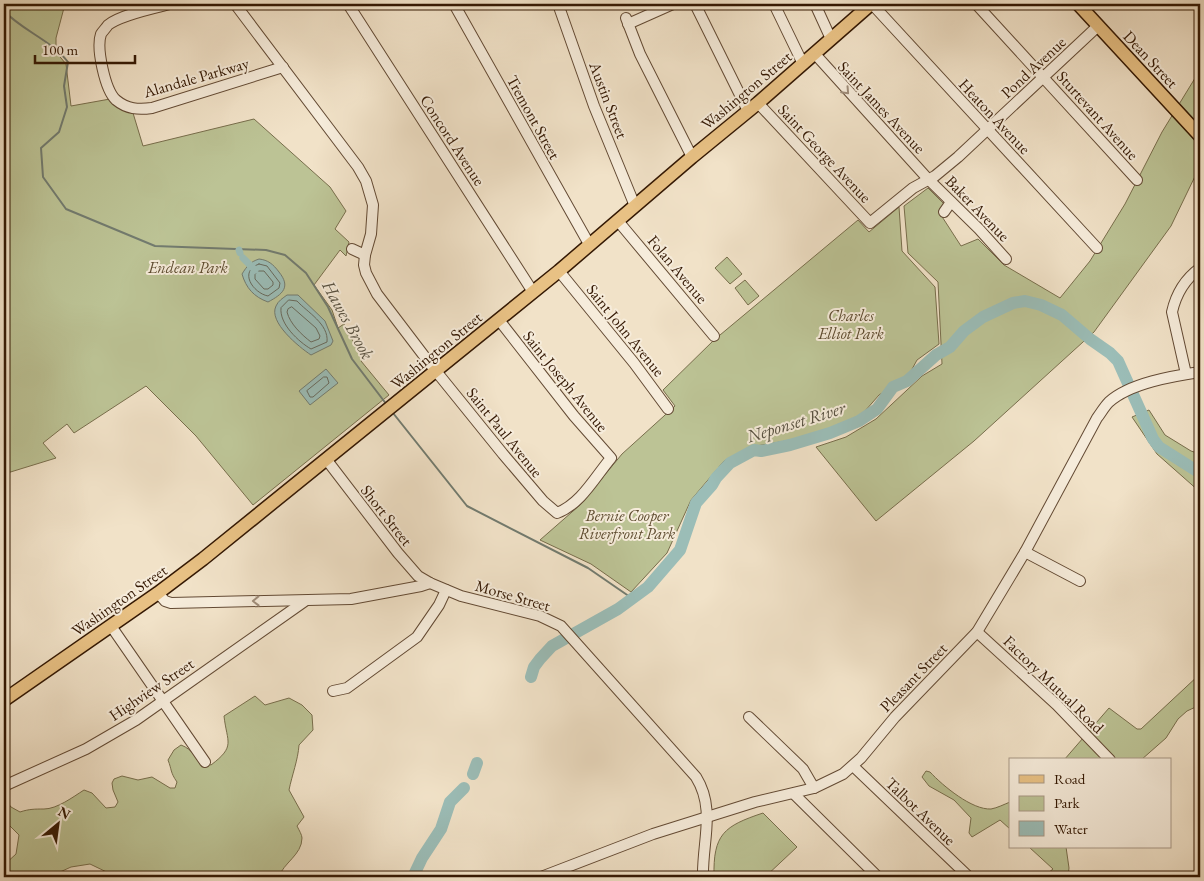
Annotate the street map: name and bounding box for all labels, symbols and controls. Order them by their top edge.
street label: Dean Street [1119,26,1183,93]
scale bar [35,32,135,64]
street label: Pond Avenue [996,32,1070,103]
text: 100 m [42,40,79,59]
street label: Washington Street [697,46,796,134]
street label: Alandale Parkway [140,52,252,103]
street label: Saint James Avenue [833,57,930,158]
street label: Austin Street [584,58,633,141]
street label: Sturtevant Avenue [1052,66,1143,164]
street label: Tremont Street [502,72,565,163]
street label: Heaton Avenue [954,74,1035,159]
one-way arrow [841,85,850,94]
street label: Concord Avenue [415,91,490,190]
street label: Saint George Avenue [773,99,876,207]
street label: Baker Avenue [941,171,1014,246]
street label: Folan Avenue [643,231,712,308]
park label: Endean Park [147,257,229,278]
water label: Hawes Brook [317,275,380,363]
street label: Saint John Avenue [582,280,669,381]
park label: Charles Elliot Park [817,305,885,344]
street label: Washington Street [386,307,486,394]
street label: Saint Joseph Avenue [518,326,613,436]
street label: Saint Paul Avenue [462,383,547,482]
water label: Neponset River [743,395,849,449]
street label: Short Street [356,480,417,550]
park label: Bernie Cooper Riverfront Park [579,505,676,544]
street label: Washington Street [67,560,171,641]
street label: Morse Street [473,575,553,616]
one-way arrow [252,596,260,607]
street label: Factory Mutual Road [999,631,1109,738]
street label: Pleasant Street [875,638,952,717]
street label: Highview Street [105,653,198,726]
legend [1009,758,1172,848]
text: Road [1054,769,1086,788]
street label: Talbot Avenue [881,773,960,850]
text: Park [1054,793,1081,812]
north arrow [32,798,82,848]
text: N [55,802,74,824]
text: Water [1054,819,1088,838]

